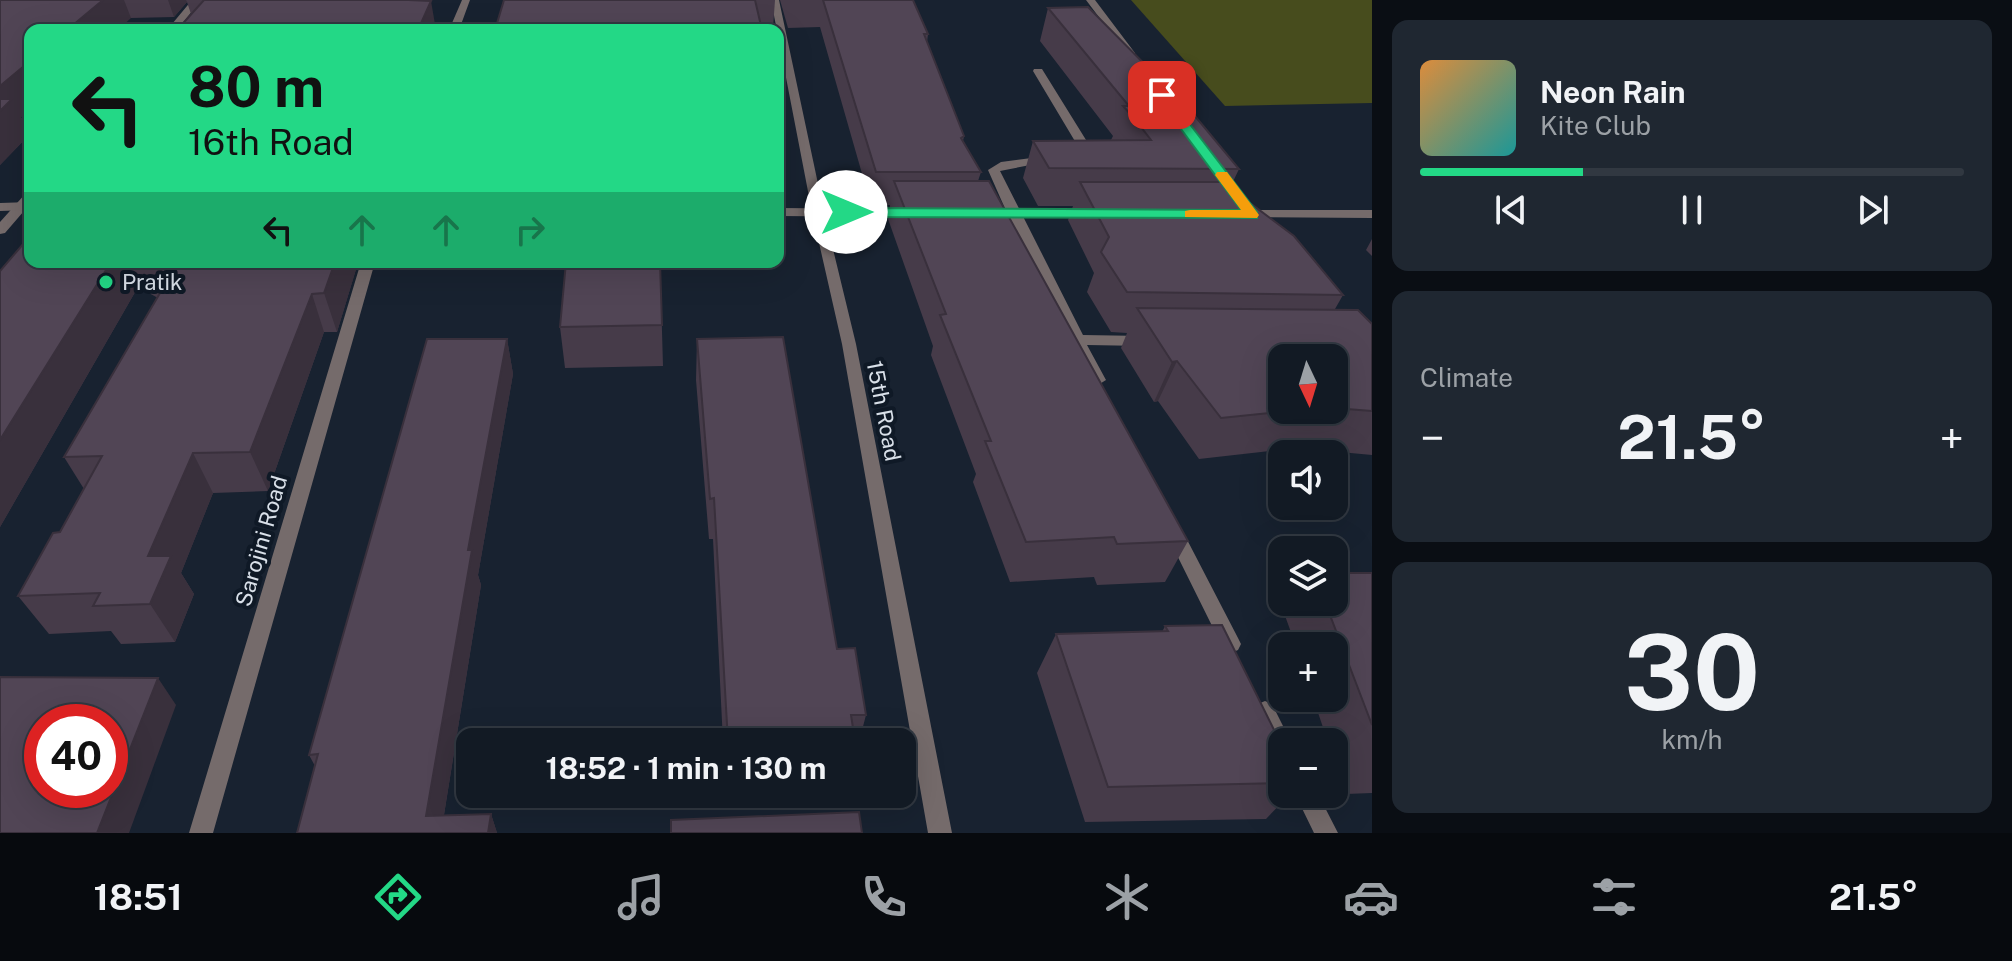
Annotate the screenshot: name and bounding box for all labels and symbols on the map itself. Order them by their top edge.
pin [1128,61,1196,129]
position arrow [804,170,888,254]
place label: Pratik [122,269,182,295]
marker: Pratik [97,273,115,291]
north arrow [1268,344,1348,424]
street label: 15th Road [862,359,906,463]
street label: Sarojini Road [230,473,292,609]
speed limit sign: 40 [24,704,128,808]

